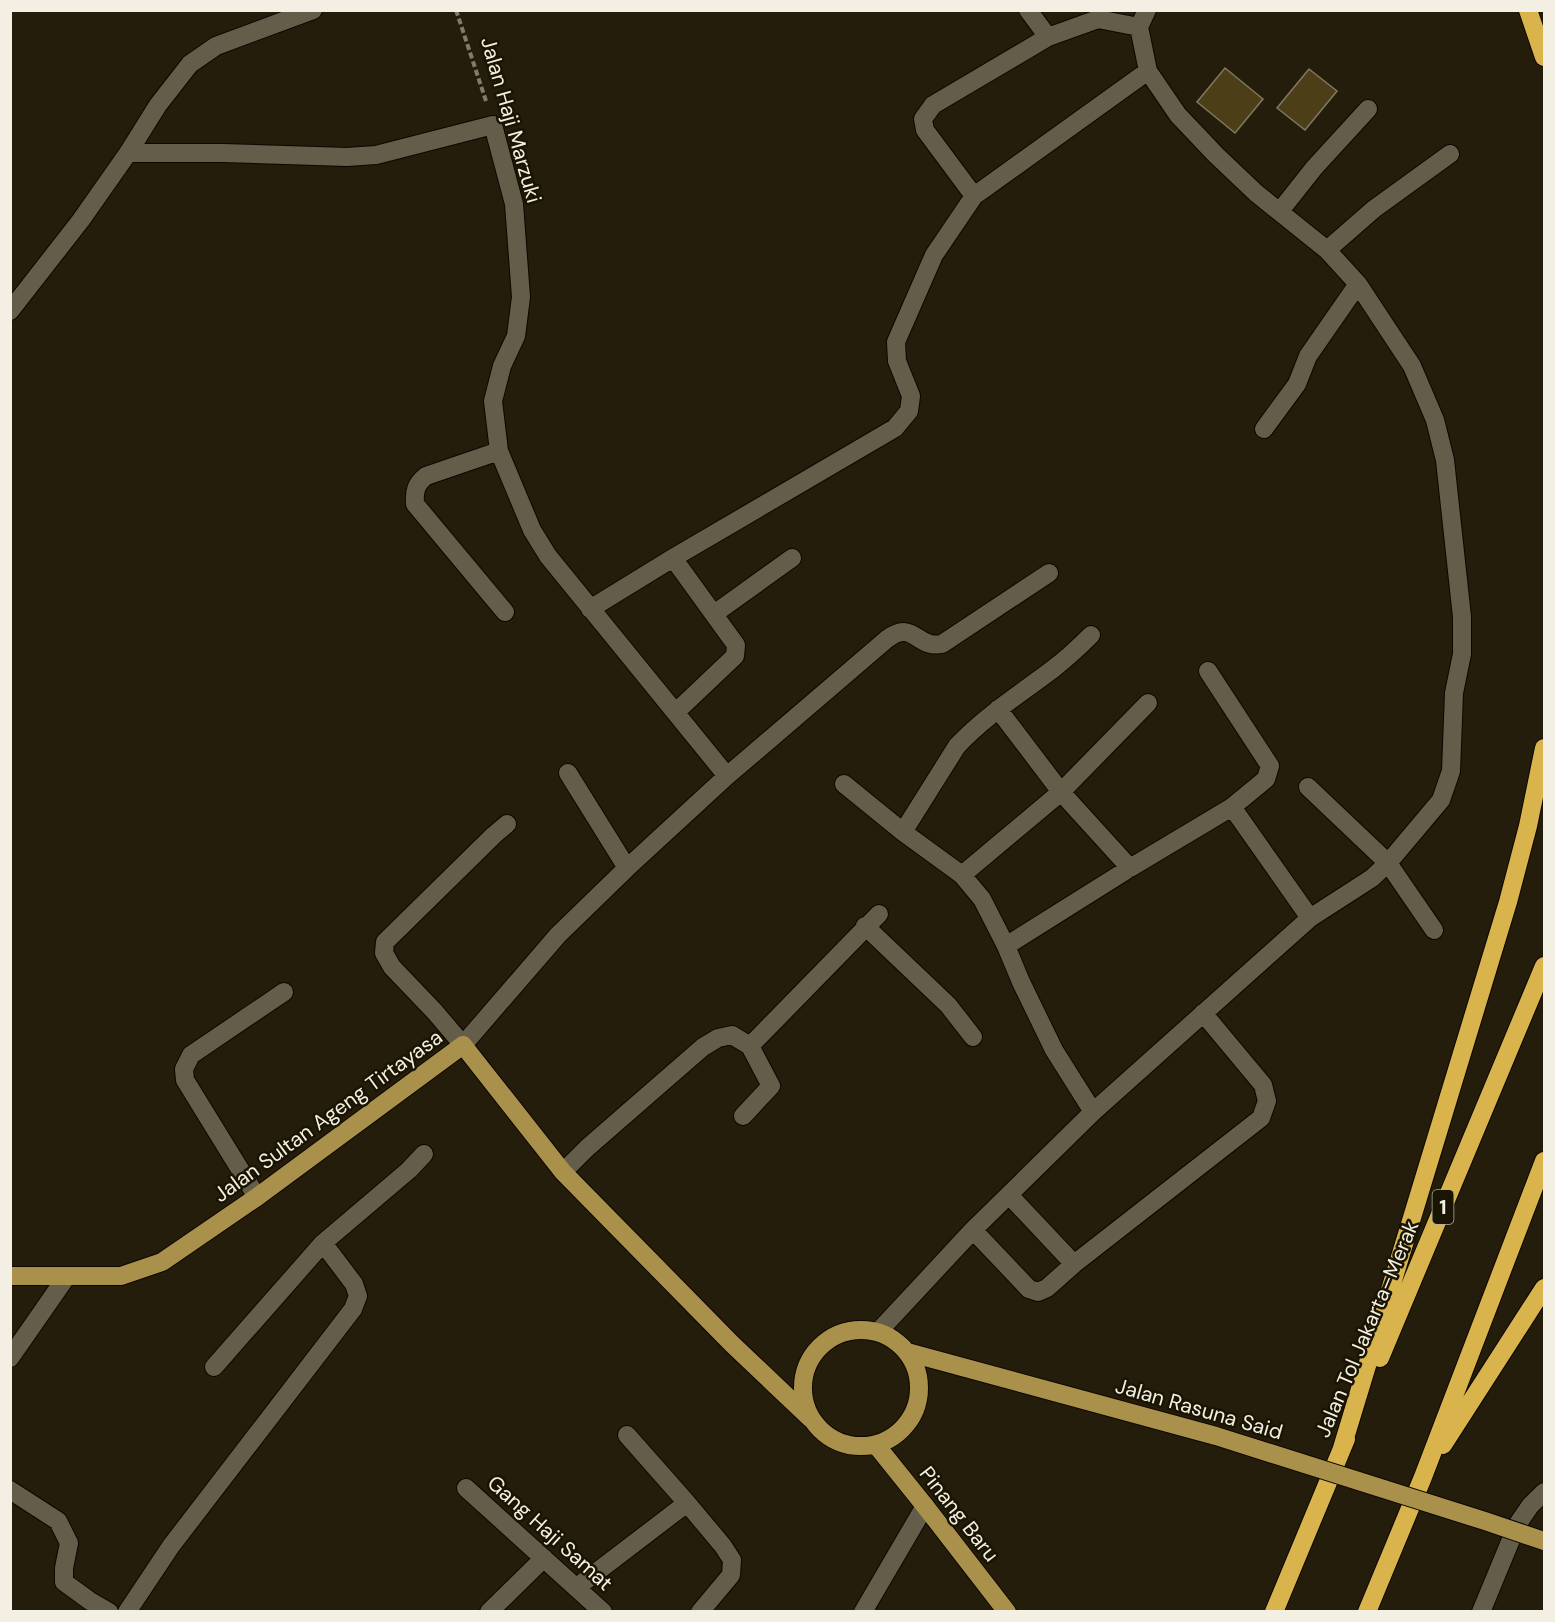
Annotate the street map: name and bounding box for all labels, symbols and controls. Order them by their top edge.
street label: Jalan Haji Marzuki [474,34,548,206]
street label: Jalan Sultan Ageng Tirtayasa [208,1023,448,1209]
road number: 1 [1432,1190,1454,1224]
street label: Jalan Tol Jakarta–Merak [1309,1216,1426,1442]
street label: Jalan Rasuna Said [1112,1372,1286,1446]
street label: Pinang Baru [913,1460,1005,1568]
street label: Gang Haji Samat [481,1469,619,1597]

